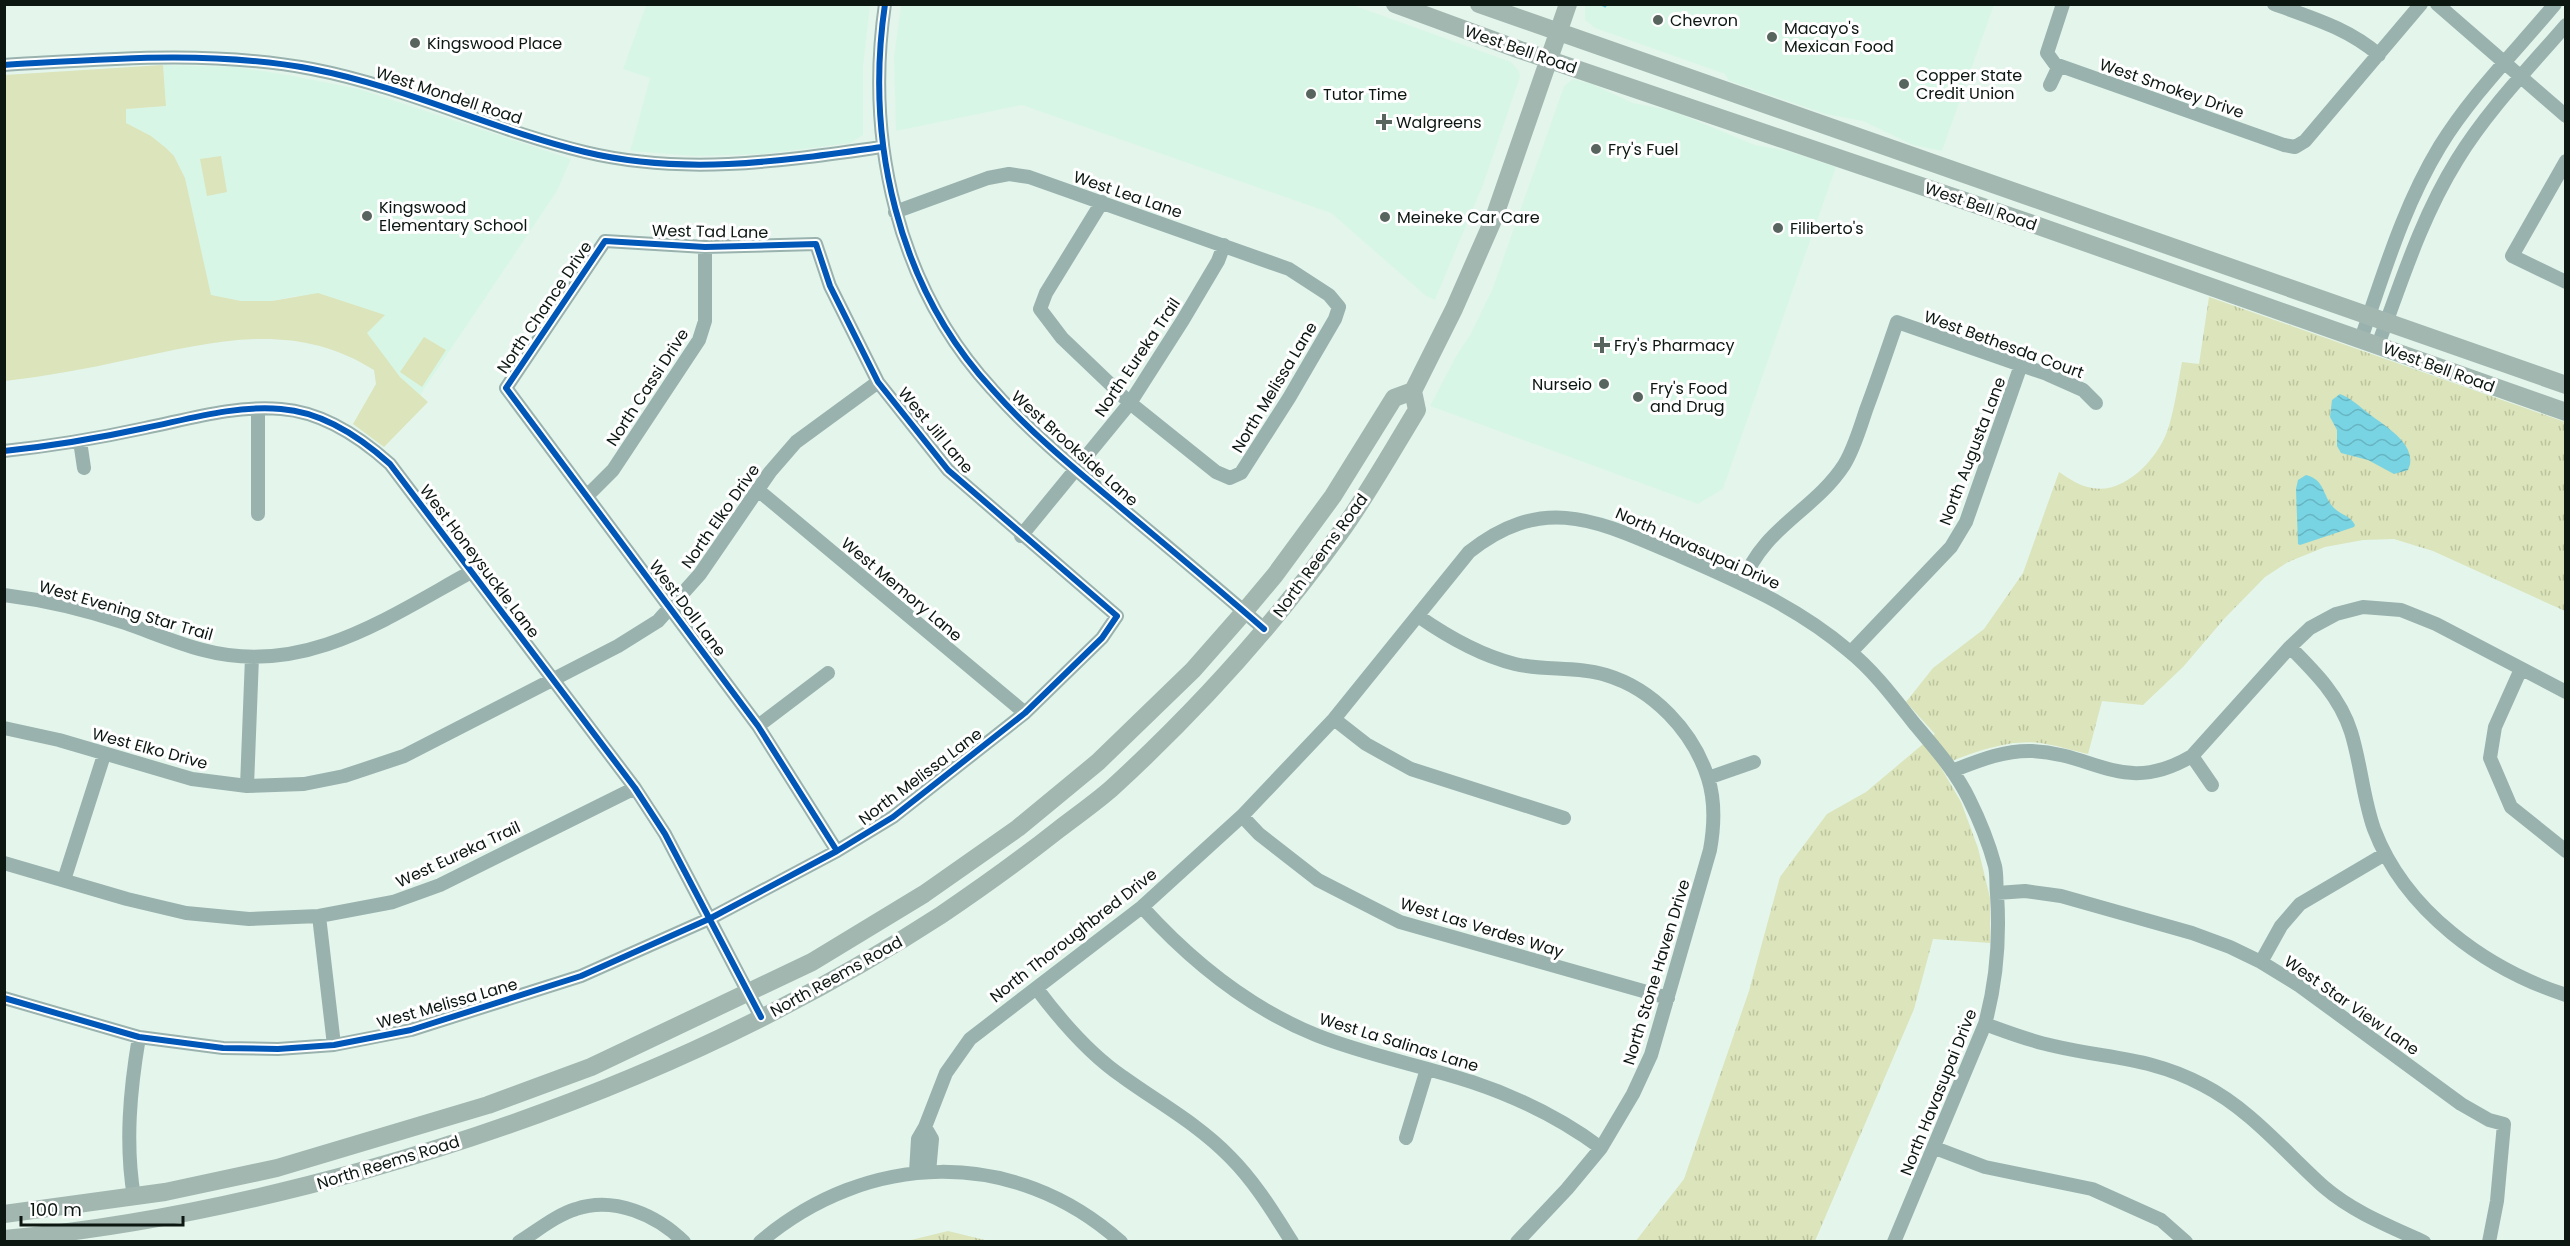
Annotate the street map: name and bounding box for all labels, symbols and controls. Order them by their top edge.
place label: Chevron [1670,9,1738,32]
marker: Chevron [1651,13,1665,27]
place label: Macayo's Mexican Food [1784,17,1894,58]
street label: West Bell Road [1462,19,1580,79]
marker: Macayo's Mexican Food [1765,30,1779,44]
place label: Kingswood Place [427,32,562,55]
marker: Kingswood Place [408,36,422,50]
street label: West Smokey Drive [2096,53,2247,124]
street label: West Mondell Road [373,61,525,130]
place label: Copper State Credit Union [1916,64,2022,105]
marker: Copper State Credit Union [1897,77,1911,91]
place label: Tutor Time [1323,83,1407,106]
marker: Tutor Time [1304,87,1318,101]
place label: Walgreens [1396,111,1482,134]
marker: Walgreens [1377,115,1391,129]
place label: Fry's Fuel [1608,138,1678,161]
marker: Fry's Fuel [1589,142,1603,156]
street label: West Lea Lane [1070,165,1185,224]
street label: West Bell Road [1922,176,2040,236]
place label: Kingswood Elementary School [379,196,527,237]
place label: Meineke Car Care [1397,206,1540,229]
marker: Kingswood Elementary School [360,209,374,223]
marker: Meineke Car Care [1378,210,1392,224]
place label: Filiberto's [1790,217,1864,240]
street label: West Tad Lane [652,219,768,244]
marker: Filiberto's [1771,221,1785,235]
street label: North Chance Drive [491,236,597,378]
street label: North Eureka Trail [1089,293,1186,421]
street label: West Bethesda Court [1921,305,2087,384]
street label: North Melissa Lane [1226,317,1323,457]
street label: North Cassi Drive [601,324,694,451]
place label: Fry's Pharmacy [1614,334,1735,357]
street label: West Bell Road [2380,337,2498,398]
marker: Fry's Pharmacy [1595,338,1609,352]
place label: Nurseio [1532,373,1592,396]
street label: North Augusta Lane [1934,374,2011,529]
marker: Nurseio [1597,377,1611,391]
place label: Fry's Food and Drug [1650,377,1728,418]
street label: West Jill Lane [893,382,979,479]
street label: West Brookside Lane [1006,385,1143,512]
marker: Fry's Food and Drug [1631,390,1645,404]
street label: North Elko Drive [676,459,765,573]
street label: West Honeysuckle Lane [414,480,545,643]
street label: North Reems Road [1268,489,1373,622]
street label: North Havasupai Drive [1612,502,1784,595]
street label: West Memory Lane [836,532,967,647]
street label: West Doll Lane [644,555,732,661]
street label: West Evening Star Trail [36,575,216,646]
street label: West Elko Drive [89,722,210,775]
street label: North Melissa Lane [854,722,987,830]
street label: West Eureka Trail [392,816,524,893]
street label: North Thoroughbred Drive [985,863,1162,1008]
street label: North Stone Haven Drive [1617,876,1696,1068]
street label: West Las Verdes Way [1397,892,1566,963]
street label: North Reems Road [766,930,907,1022]
street label: West Star View Lane [2279,950,2424,1061]
street label: West Melissa Lane [374,972,520,1035]
street label: North Havasupai Drive [1894,1005,1982,1179]
street label: West La Salinas Lane [1316,1007,1481,1078]
street label: North Reems Road [314,1130,462,1195]
scale bar [21,1189,183,1227]
text: 100 m [30,1197,82,1222]

